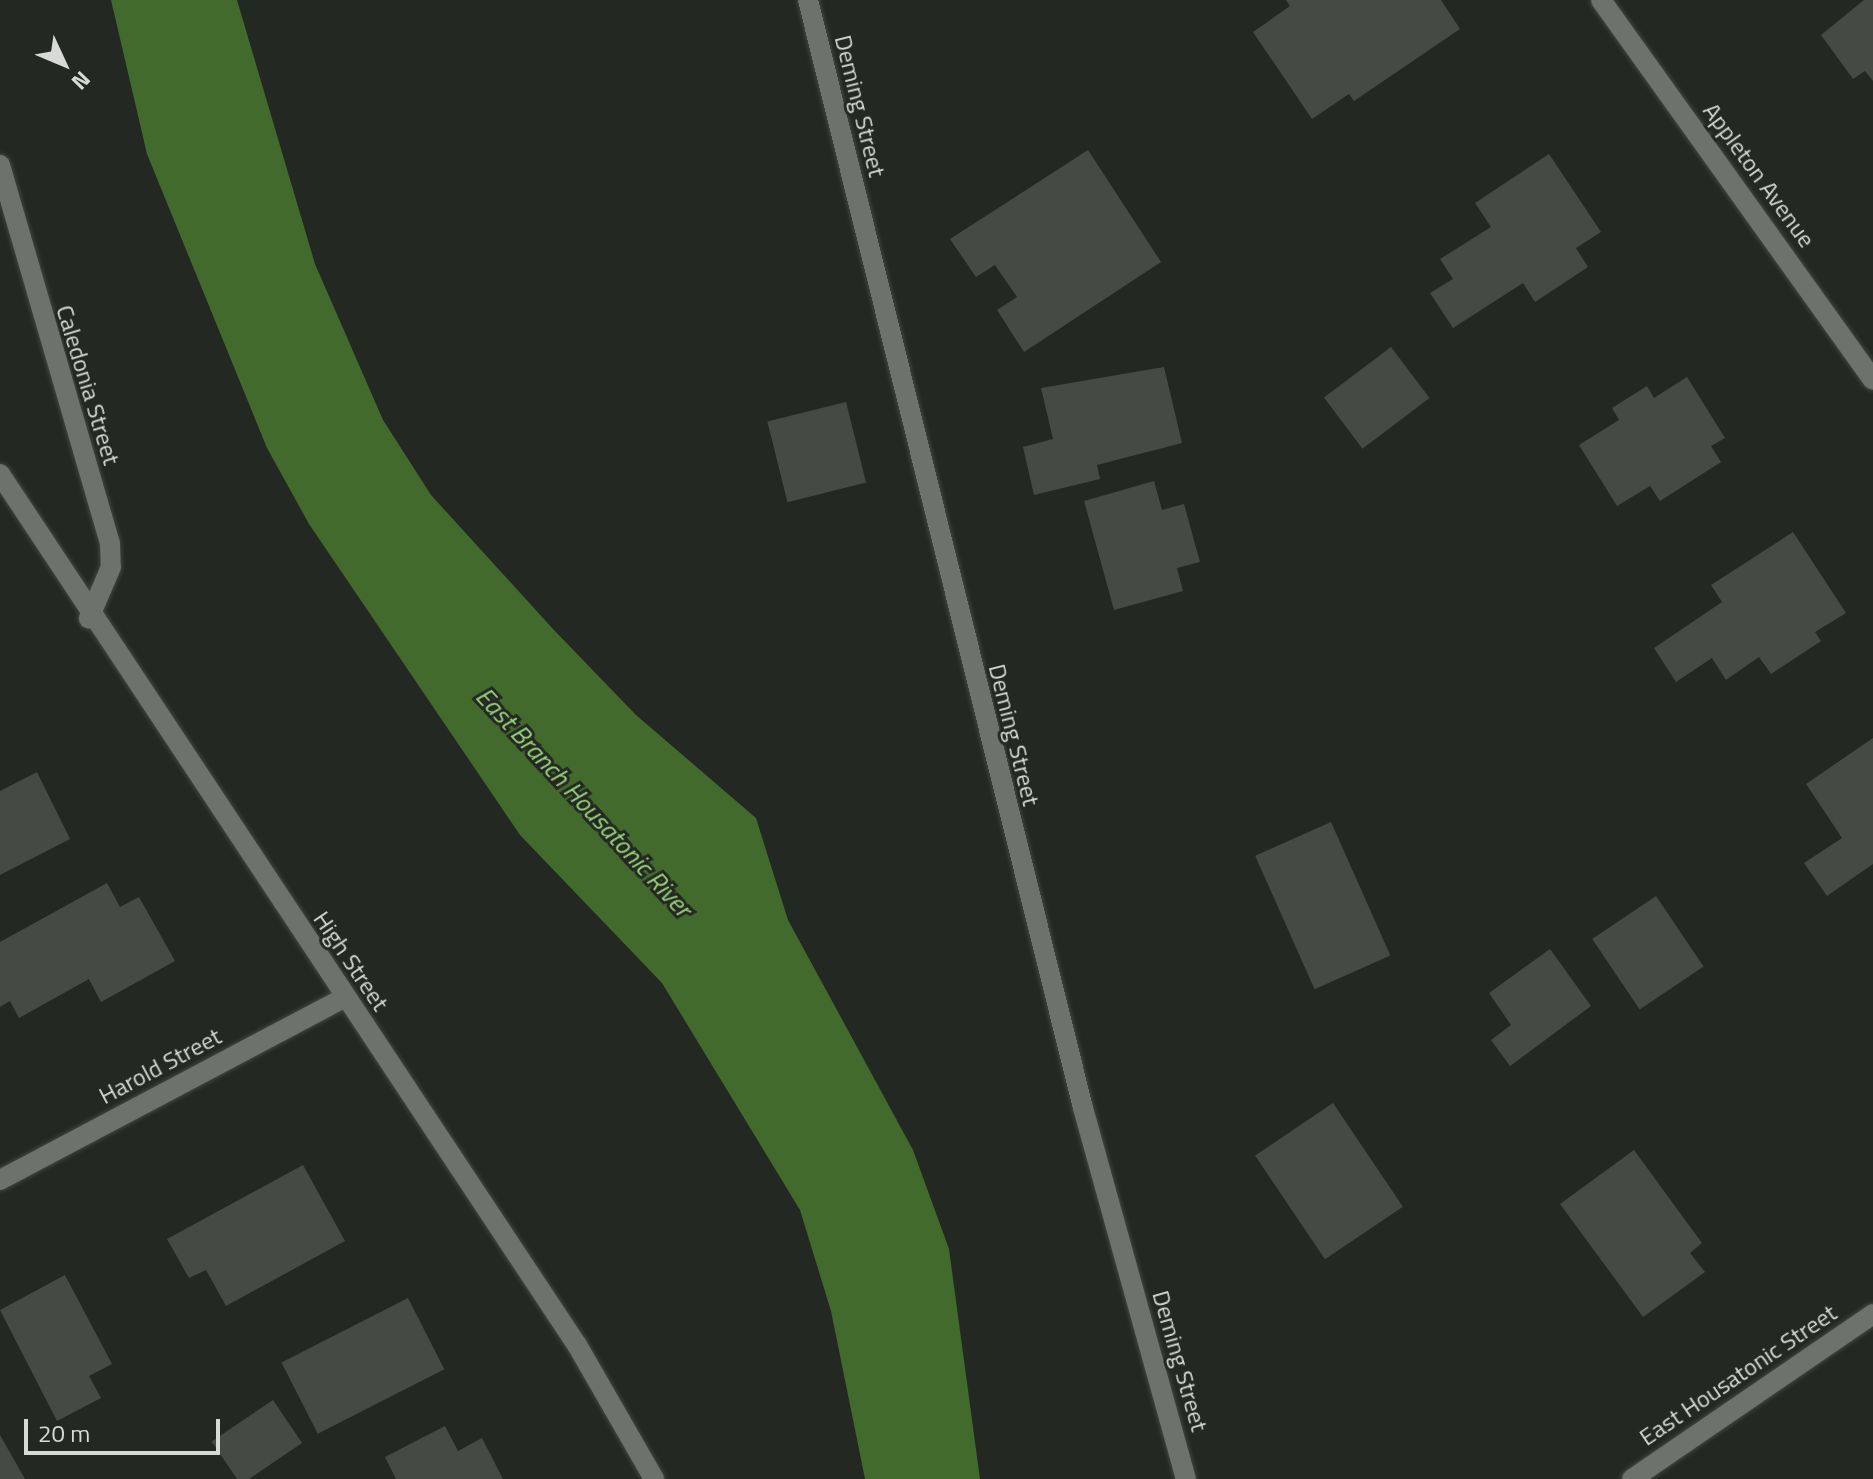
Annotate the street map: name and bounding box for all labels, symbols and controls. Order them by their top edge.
north arrow [24,24,104,104]
street label: Deming Street [828,32,892,180]
text: N [64,63,99,98]
street label: Appleton Avenue [1697,97,1821,253]
street label: Caledonia Street [50,302,126,468]
street label: Deming Street [982,661,1046,809]
water label: East Branch Housatonic River [469,681,699,923]
street label: High Street [307,906,395,1016]
street label: Harold Street [94,1022,226,1110]
street label: Deming Street [1146,1287,1214,1435]
street label: East Housatonic Street [1634,1298,1842,1452]
scale bar [28,1403,224,1453]
text: 20 m [38,1415,90,1451]

